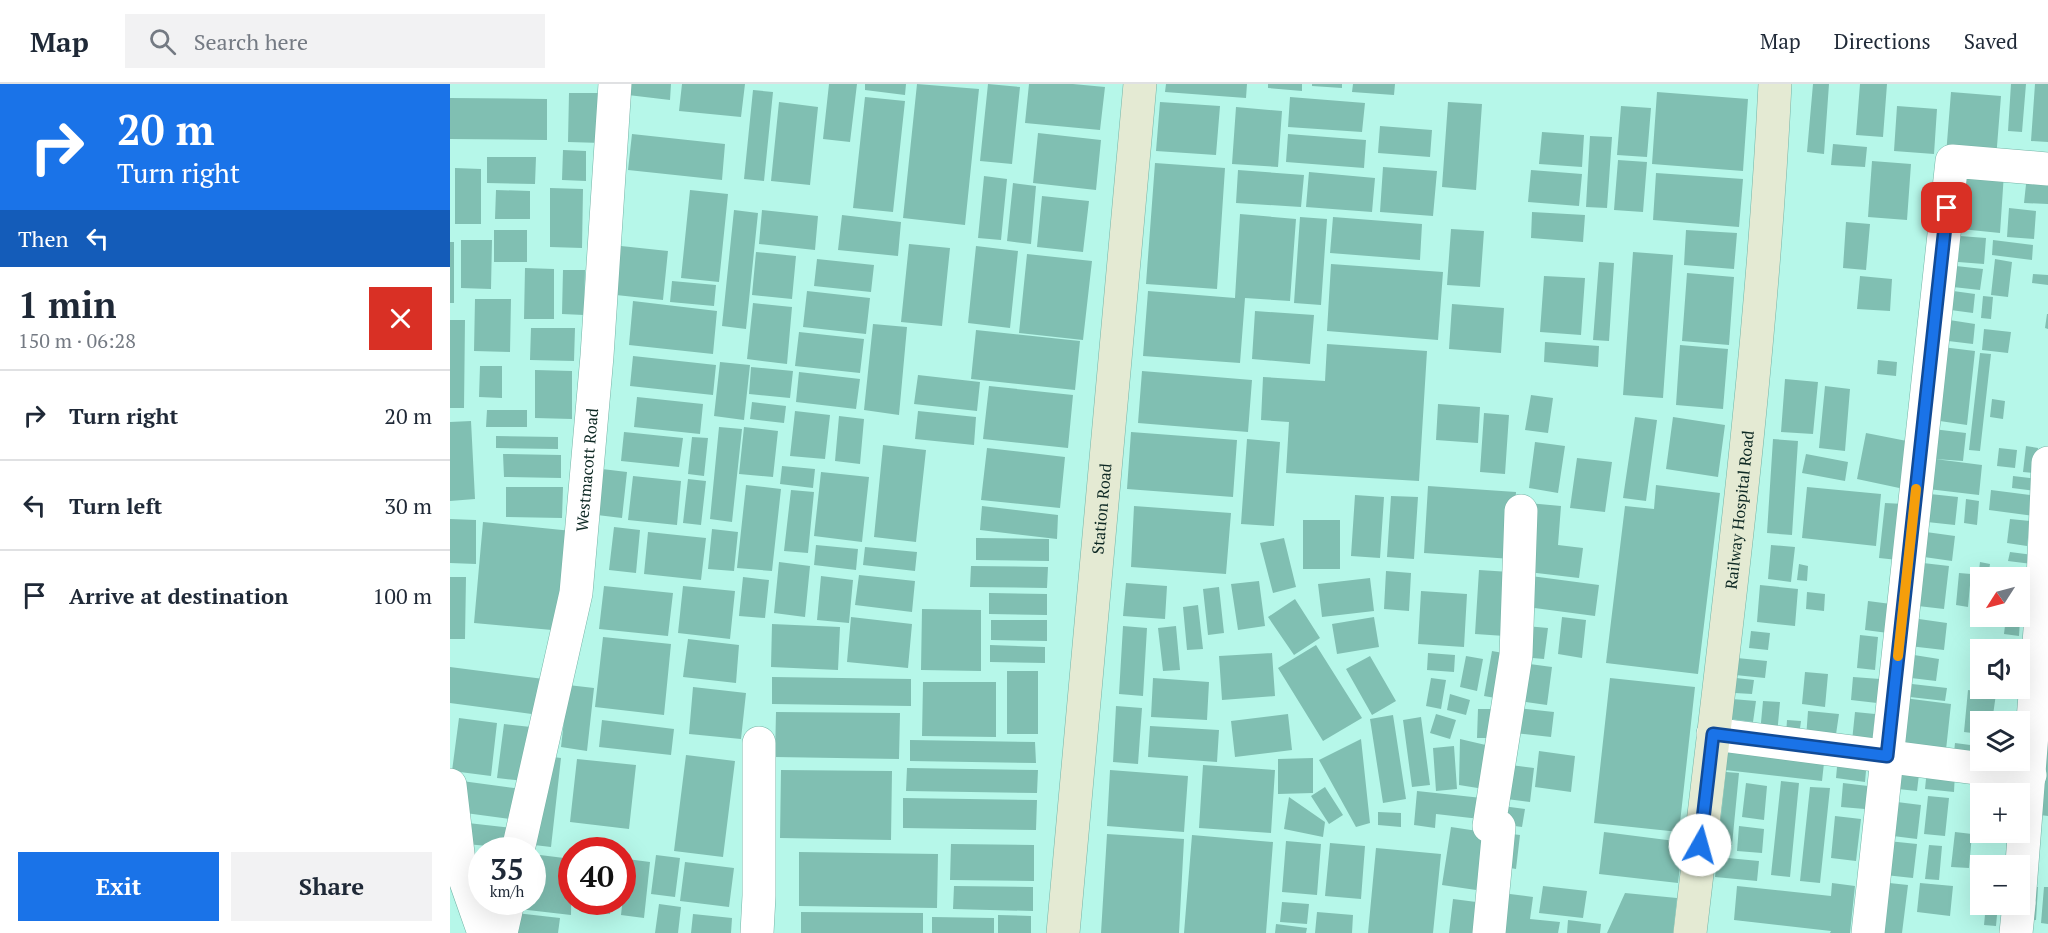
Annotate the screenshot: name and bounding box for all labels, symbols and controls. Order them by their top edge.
search box [125,14,545,68]
text: Map [30,23,89,60]
icon: search [146,25,179,58]
text: Search here [194,27,308,56]
text: Map [1760,27,1801,55]
text: Directions [1834,27,1931,55]
text: Saved [1964,27,2018,55]
text: 20 m [117,101,215,157]
icon: right [18,108,96,186]
text: Turn right [117,155,240,191]
pin [1921,182,1972,233]
icon: arrive [1930,191,1963,224]
icon: left [81,222,114,255]
text: Then [18,224,69,253]
text: 1 min [18,281,116,328]
button: close [369,287,432,350]
text: 150 m · 06:28 [18,327,136,354]
icon: right [18,399,51,432]
text: Turn right [69,401,178,430]
text: 20 m [384,401,432,430]
street label: Westmacott Road [570,407,603,533]
street label: Railway Hospital Road [1720,429,1759,590]
street label: Station Road [1086,462,1117,555]
icon: left [18,489,51,522]
text: Turn left [69,491,162,520]
text: 30 m [384,491,432,520]
north arrow [1970,567,2030,627]
map controls [1970,567,2030,915]
icon: arrive [18,579,51,612]
text: Arrive at destination [69,581,288,610]
text: 100 m [372,581,432,610]
button: sound [1970,639,2030,699]
button: layers [1970,711,2030,771]
button: + [1970,783,2030,843]
position arrow [1668,813,1732,877]
speed limit sign: 40 [558,837,636,915]
text: 35 [490,849,524,889]
button: Exit [18,852,219,921]
button: Share [231,852,432,921]
button: − [1970,855,2030,915]
text: km/h [490,881,524,901]

